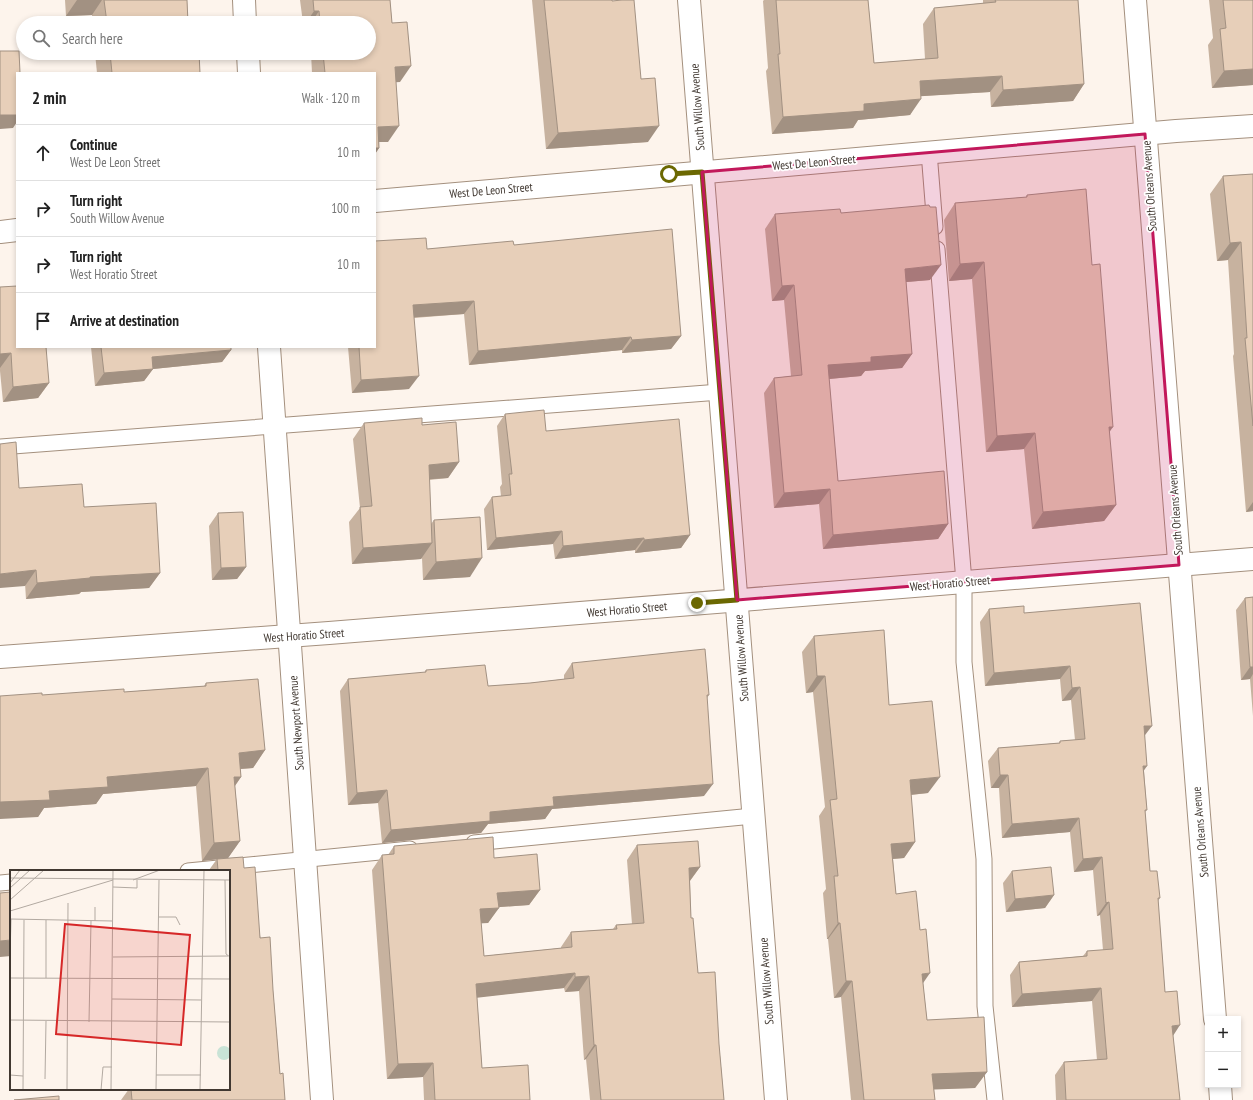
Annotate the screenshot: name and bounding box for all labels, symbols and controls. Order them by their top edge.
search box [16,16,376,60]
icon: search [30,27,52,49]
text: Search here [62,29,123,48]
street label: South Willow Avenue [686,63,708,151]
text: 2 min [32,87,66,109]
text: Walk · 120 m [302,90,360,107]
text: Continue [70,135,117,154]
street label: South Orleans Avenue [1138,140,1160,232]
icon: ahead [32,142,54,164]
text: 10 m [337,144,360,161]
street label: West De Leon Street [772,151,857,173]
text: West De Leon Street [70,154,160,171]
route start [660,165,678,183]
street label: West De Leon Street [449,179,534,201]
text: Turn right [70,191,122,210]
icon: right [32,198,54,220]
text: 100 m [331,200,360,217]
text: South Willow Avenue [70,210,164,227]
text: Turn right [70,247,122,266]
icon: right [32,254,54,276]
text: 10 m [337,256,360,273]
text: West Horatio Street [70,266,157,283]
icon: arrive [32,310,54,332]
text: Arrive at destination [70,311,179,330]
street label: South Orleans Avenue [1164,464,1186,556]
street label: West Horatio Street [909,572,992,594]
route end [688,594,706,612]
street label: West Horatio Street [586,598,669,620]
street label: South Willow Avenue [730,614,752,702]
street label: West Horatio Street [263,625,345,645]
street label: South Newport Avenue [285,675,307,771]
street label: South Orleans Avenue [1189,786,1211,878]
inset map [10,870,230,1090]
street label: South Willow Avenue [755,937,777,1025]
map controls [1205,1016,1241,1088]
button: + [1205,1016,1241,1052]
button: − [1205,1052,1241,1088]

